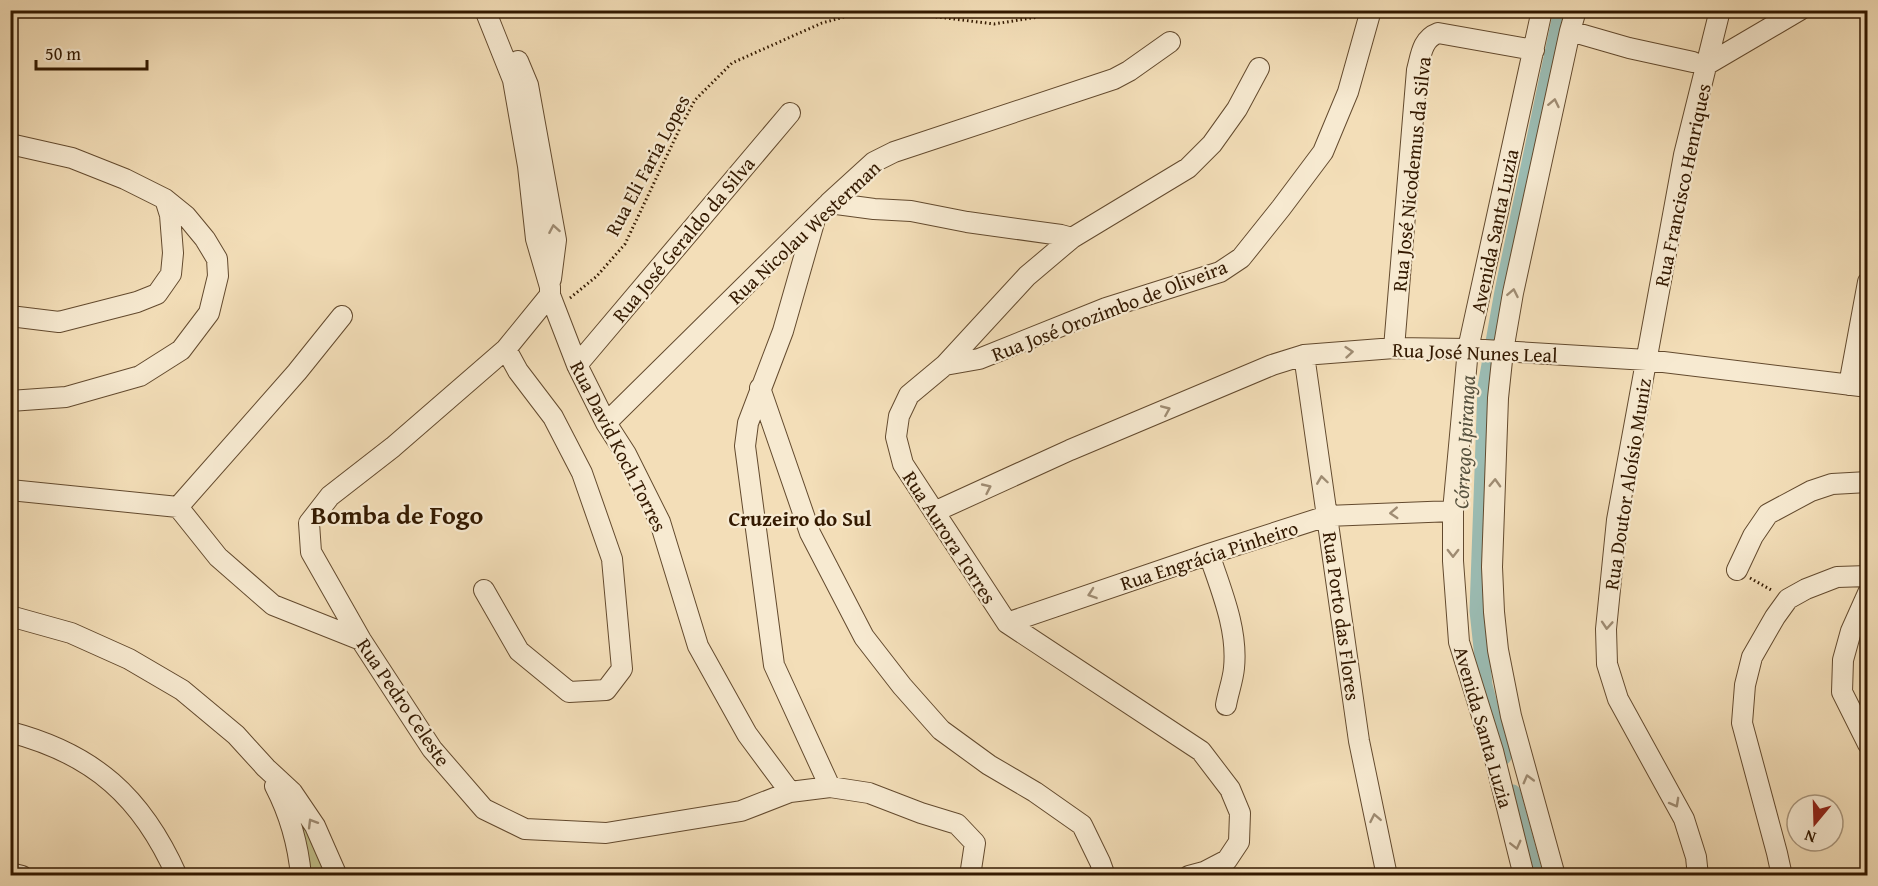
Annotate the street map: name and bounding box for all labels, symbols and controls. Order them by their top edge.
scale bar [36,33,147,71]
text: 50 m [45,40,81,67]
street label: Rua José Nicodemus da Silva [1384,54,1438,293]
street label: Rua Francisco Henriques [1646,81,1718,289]
street label: Rua Eli Faria Lopes [598,89,696,241]
one-way arrow [1547,98,1560,108]
street label: Avenida Santa Luzia [1462,146,1526,316]
street label: Rua José Geraldo da Silva [605,149,761,328]
street label: Rua Nicolau Westerman [721,153,887,311]
one-way arrow [548,225,560,234]
street label: Rua José Orozimbo de Oliveira [987,251,1231,368]
one-way arrow [1506,289,1519,299]
street label: Rua José Nunes Leal [1392,335,1559,369]
one-way arrow [1345,345,1354,358]
street label: Rua David Koch Torres [563,355,675,537]
water label: Córrego Ipiranga [1445,374,1483,510]
street label: Rua Doutor Aloísio Muniz [1596,376,1658,592]
one-way arrow [1159,405,1170,417]
street label: Rua Aurora Torres [896,465,1004,609]
one-way arrow [1317,476,1329,485]
one-way arrow [1488,478,1501,487]
one-way arrow [980,483,991,495]
district label: Bomba de Fogo [311,495,484,534]
district label: Cruzeiro do Sul [729,503,872,534]
one-way arrow [1390,506,1399,519]
street label: Rua Engrácia Pinheiro [1116,513,1302,597]
street label: Rua Porto das Flores [1316,530,1368,702]
one-way arrow [1447,549,1459,558]
one-way arrow [1087,586,1098,599]
one-way arrow [1601,620,1614,630]
street label: Rua Pedro Celeste [350,632,458,772]
street label: Avenida Santa Luzia [1447,643,1521,812]
one-way arrow [1523,774,1536,784]
north arrow [1785,793,1845,853]
one-way arrow [1668,797,1679,808]
one-way arrow [1369,813,1382,823]
one-way arrow [307,819,319,829]
text: N [1801,824,1819,850]
one-way arrow [1509,840,1522,850]

